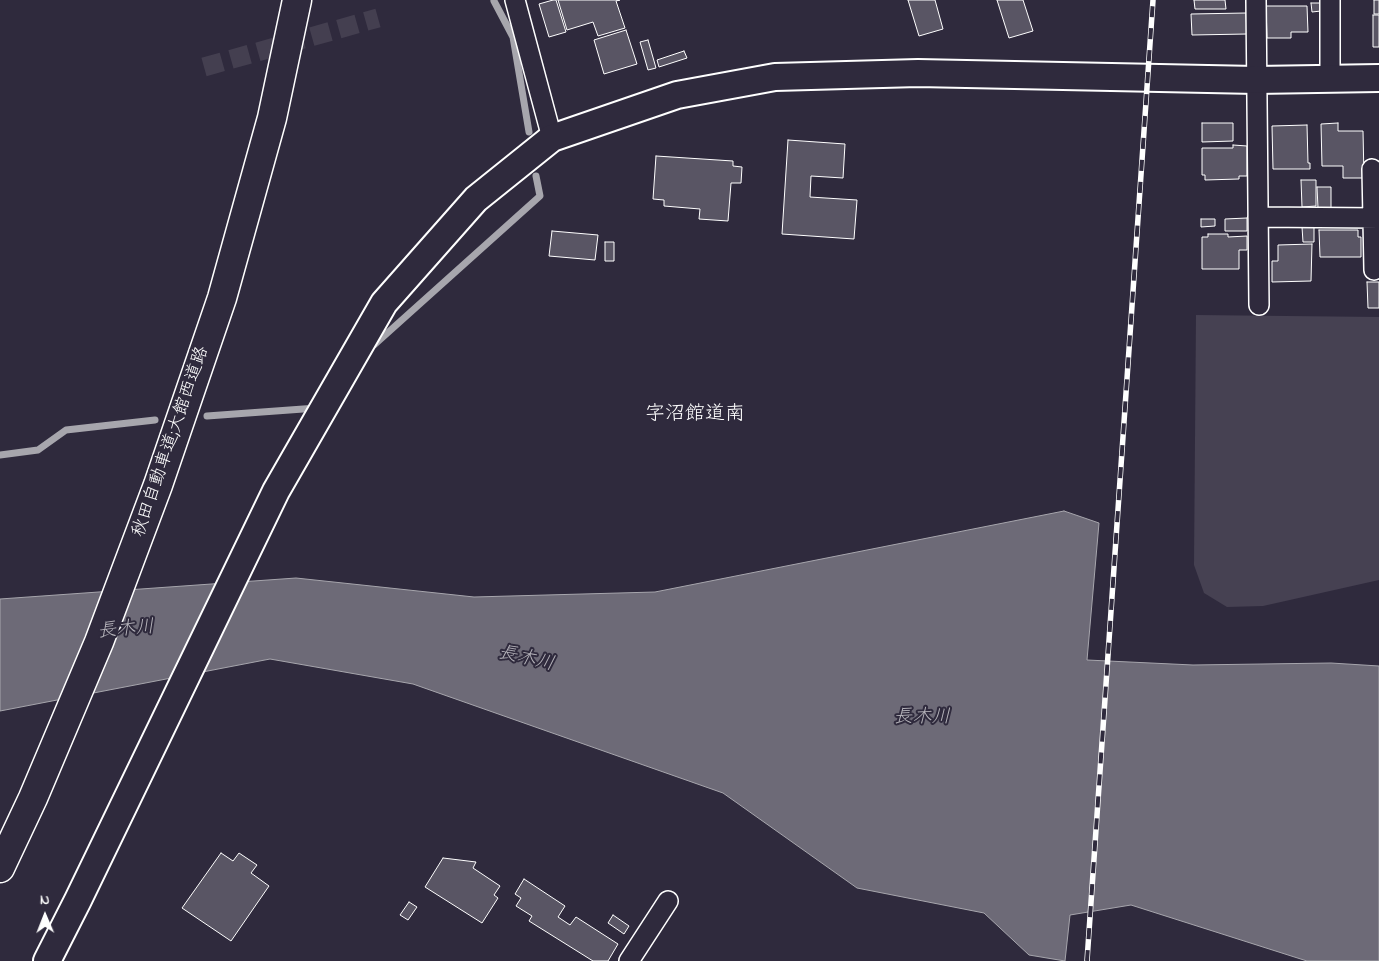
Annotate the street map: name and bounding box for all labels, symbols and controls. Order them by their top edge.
street label: 秋田自動車道;大館西道路 [129,344,215,540]
district label: 字沼館道南 [645,404,745,428]
water label: 長木川 [97,617,155,645]
water label: 長木川 [496,642,556,678]
water label: 長木川 [894,708,950,730]
text: N [40,890,50,911]
north arrow [20,891,70,941]

